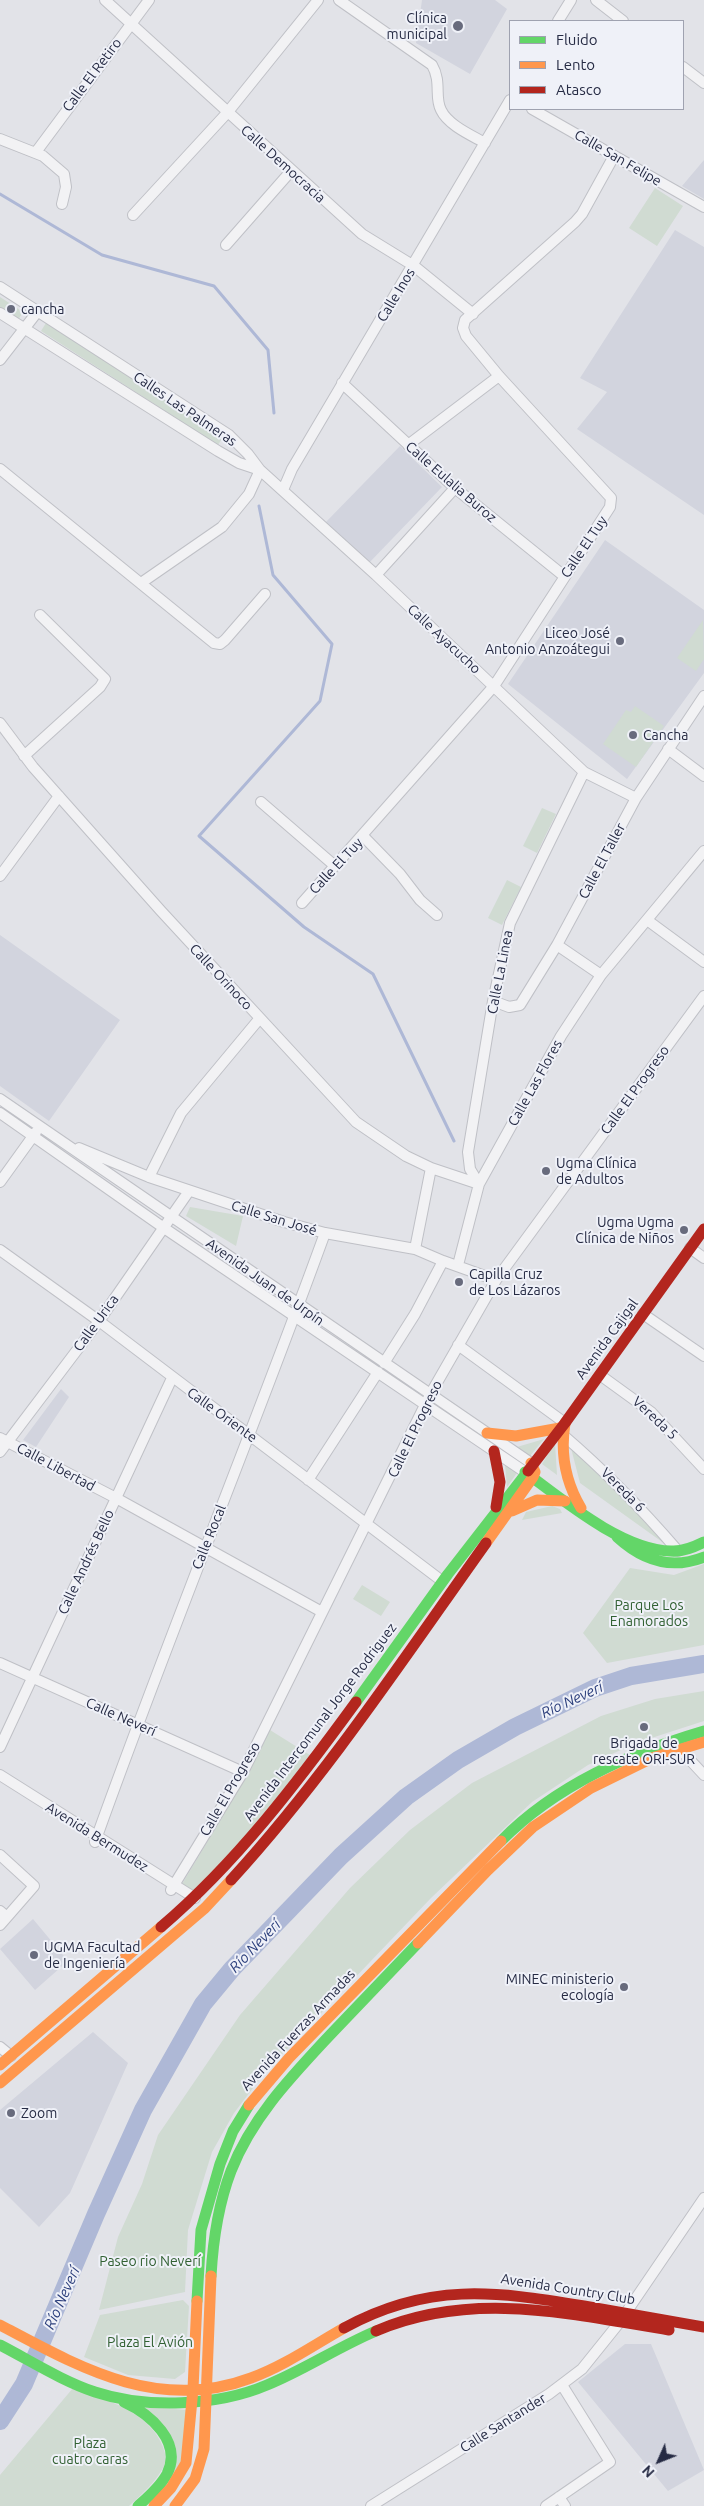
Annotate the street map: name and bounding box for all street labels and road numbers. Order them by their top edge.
street label: Calle El Retiro [59,35,125,115]
street label: Calle Democracia [237,122,329,206]
street label: Calle San Felipe [571,126,665,190]
street label: Calle Inos [373,265,419,325]
street label: Calles Las Palmeras [130,368,240,450]
street label: Calle Eulalia Buroz [402,438,500,526]
street label: Calle El Tuy [557,513,611,581]
street label: Calle Ayacucho [404,601,484,677]
street label: Calle El Taller [575,820,629,902]
street label: Calle El Tuy [306,834,366,898]
street label: Calle La Linea [484,929,516,1015]
street label: Calle Orinoco [186,940,256,1014]
street label: Calle Las Flores [504,1037,566,1129]
street label: Calle El Progreso [597,1042,673,1138]
street label: Calle San José [229,1197,319,1239]
street label: Avenida Juan de Urpín [203,1235,327,1329]
street label: Calle Urica [70,1291,122,1355]
street label: Avenida Cajigal [572,1296,642,1382]
street label: Calle El Progreso [384,1378,446,1480]
street label: Calle Oriente [184,1384,260,1446]
street label: Vereda 5 [629,1393,681,1443]
street label: Calle Libertad [14,1439,98,1495]
street label: Vereda 6 [597,1464,649,1516]
street label: Calle Rocal [188,1502,230,1572]
street label: Calle Andrés Bello [54,1507,118,1617]
street label: Avenida Intercomunal Jorge Rodriguez [240,1620,400,1824]
street label: Calle Neverí [83,1694,159,1740]
street label: Calle El Progreso [196,1739,264,1839]
street label: Avenida Bermudez [43,1799,151,1875]
street label: Avenida Fuerzas Armadas [237,1966,359,2094]
street label: Avenida Country Club [500,2270,636,2308]
street label: Calle Santander [457,2390,549,2456]

